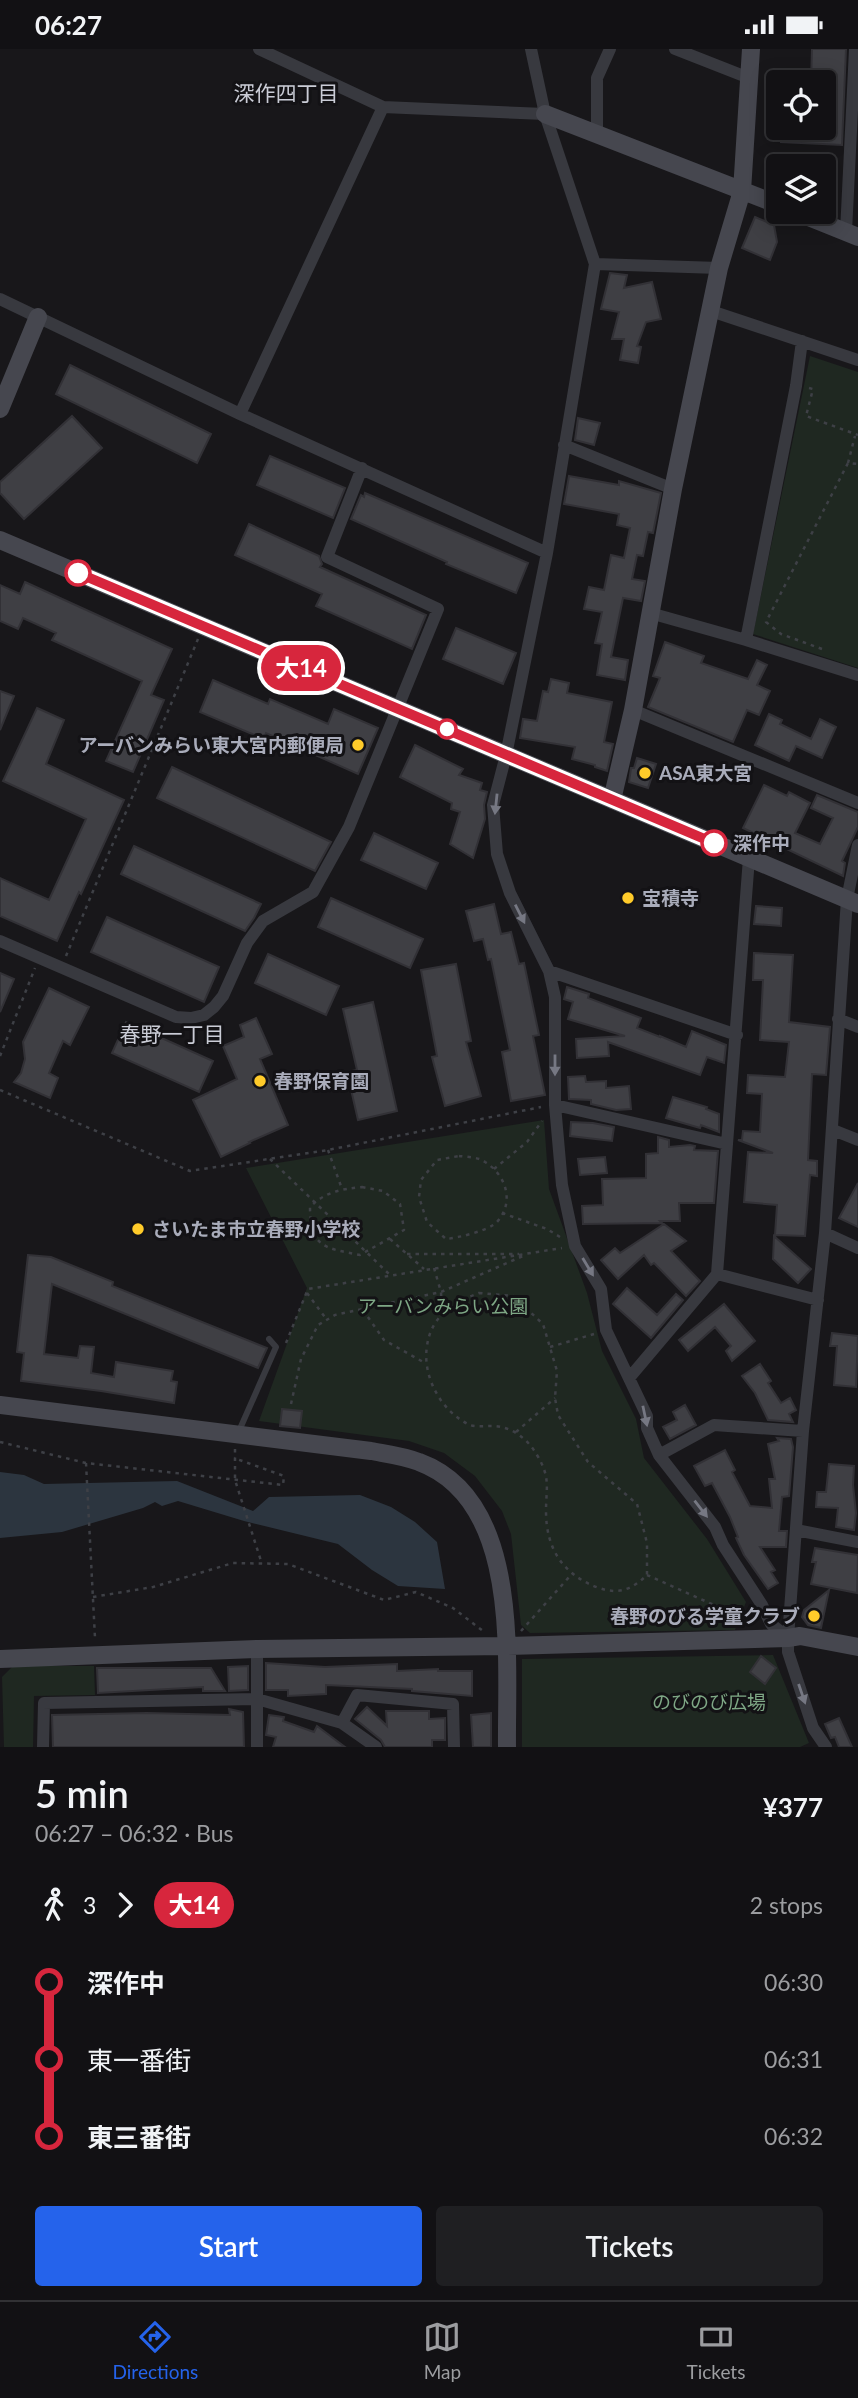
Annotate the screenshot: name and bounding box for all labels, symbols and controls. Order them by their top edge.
text: 06:27 [35,9,102,41]
map controls [766,70,836,224]
button: locate [766,70,836,140]
district label: 深作四丁目 [234,80,339,105]
button: layers [766,154,836,224]
unlabelled marker [65,560,91,586]
line badge: 大14 [261,645,341,691]
text: 大14 [275,653,327,682]
unlabelled marker [437,719,457,739]
place label: アーバンみらい東大宮内郵便局 [78,733,344,756]
marker: アーバンみらい東大宮内郵便局 [350,737,366,753]
place label: ASA東大宮 [658,761,753,784]
marker: ASA東大宮 [637,765,653,781]
one-way arrow [490,793,501,815]
marker: 深作中 [701,830,727,856]
place label: 深作中 [733,831,790,854]
place label: 宝積寺 [642,886,699,909]
marker: 宝積寺 [620,890,636,906]
one-way arrow [514,904,526,924]
district label: 春野一丁目 [120,1021,225,1046]
one-way arrow [549,1054,561,1076]
place label: 春野保育園 [274,1069,369,1092]
marker: 春野保育園 [252,1073,268,1089]
place label: さいたま市立春野小学校 [152,1217,360,1240]
marker: さいたま市立春野小学校 [130,1221,146,1237]
one-way arrow [581,1257,594,1276]
park label: アーバンみらい公園 [358,1294,528,1317]
one-way arrow [639,1405,650,1427]
one-way arrow [693,1500,707,1518]
place label: 春野のびる学童クラブ [610,1604,800,1627]
marker: 春野のびる学童クラブ [806,1608,822,1624]
one-way arrow [797,1684,808,1705]
park label: のびのび広場 [652,1690,766,1713]
text: 5 min [35,1770,129,1816]
text: ¥377 [763,1791,823,1823]
text: 06:27 – 06:32 · Bus [35,1819,234,1847]
icon: walk [35,1886,73,1924]
icon: forward [106,1886,144,1924]
text: 大14 [168,1890,220,1919]
text: 3 [83,1891,96,1919]
text: 2 stops [750,1891,823,1919]
text: 深作中 [87,1967,165,1999]
text: 06:30 [764,1968,823,1996]
text: 東一番街 [87,2044,191,2076]
text: 06:31 [764,2045,823,2073]
text: 東三番街 [87,2121,191,2153]
text: 06:32 [764,2122,823,2150]
button: Start [35,2206,422,2286]
button: Tickets [436,2206,823,2286]
tab: Directions [113,2318,198,2383]
tab: Map [423,2318,461,2383]
tab: Tickets [687,2318,745,2383]

